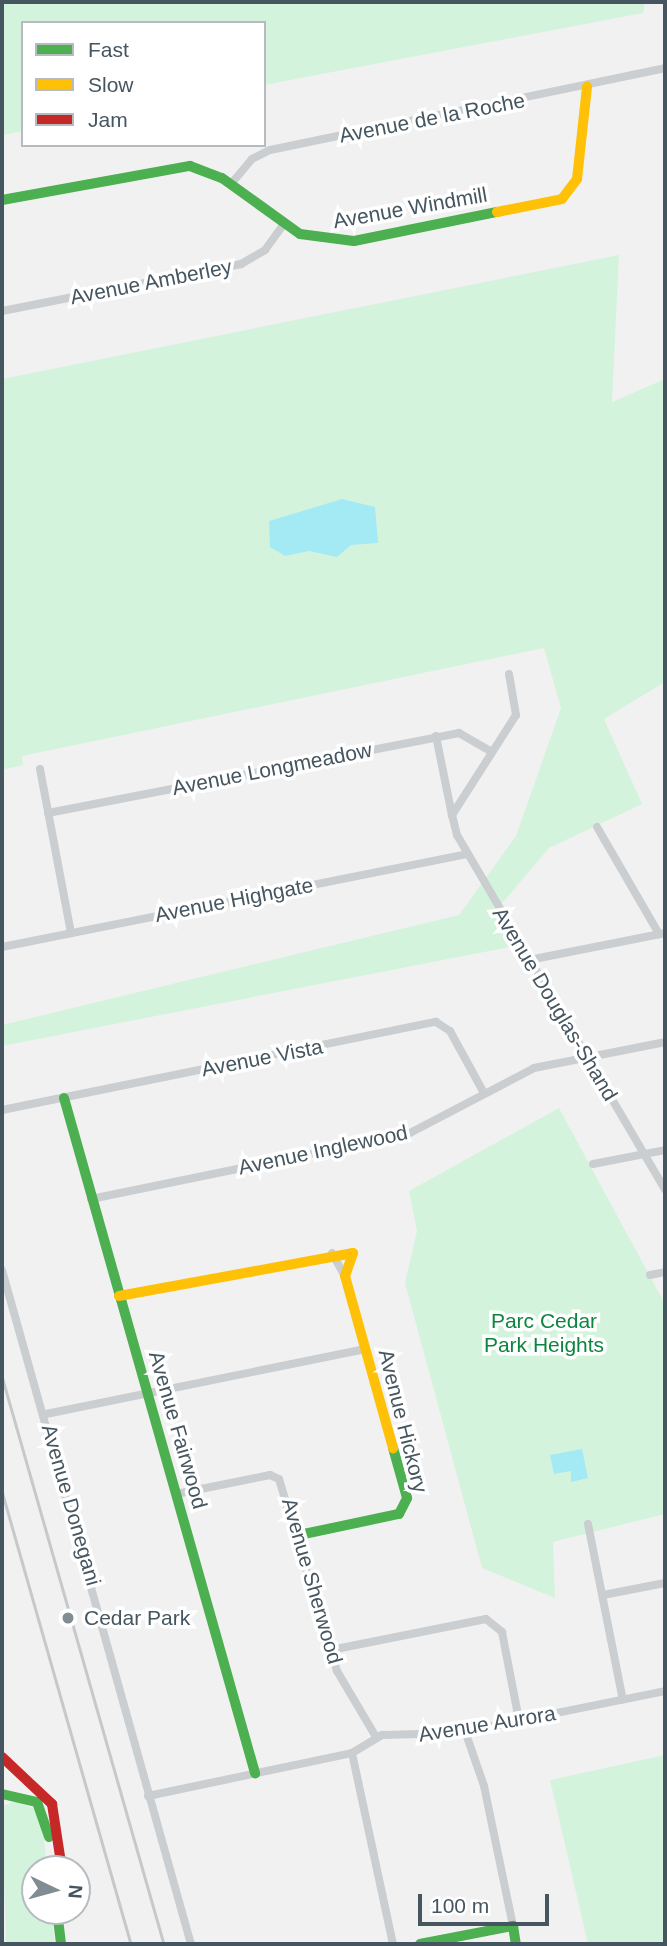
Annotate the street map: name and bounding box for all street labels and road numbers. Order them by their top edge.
street label: Avenue de la Roche [337,88,527,148]
street label: Avenue Windmill [331,182,489,234]
street label: Avenue Amberley [67,254,235,310]
street label: Avenue Longmeadow [170,737,374,801]
street label: Avenue Highgate [153,872,315,928]
street label: Avenue Douglas-Shand [487,903,623,1105]
street label: Avenue Vista [199,1034,325,1082]
street label: Avenue Inglewood [236,1120,410,1180]
street label: Avenue Hickory [373,1347,433,1495]
street label: Avenue Fairwood [143,1348,213,1512]
street label: Avenue Donegani [36,1421,106,1589]
street label: Avenue Sherwood [276,1495,348,1667]
street label: Avenue Aurora [416,1701,558,1747]

